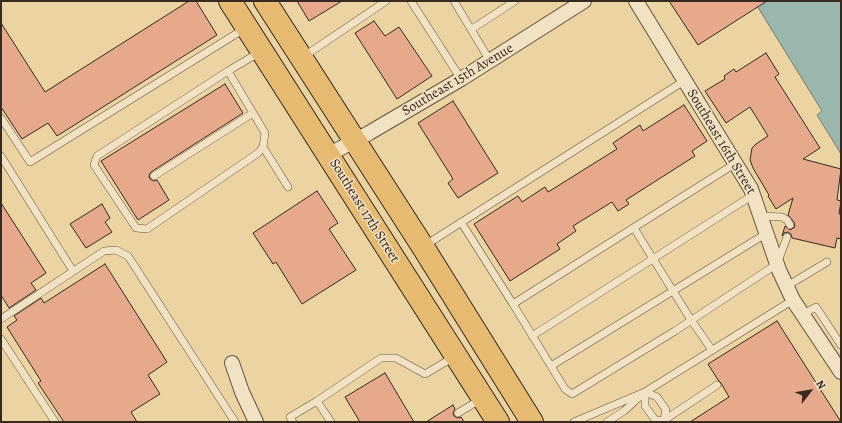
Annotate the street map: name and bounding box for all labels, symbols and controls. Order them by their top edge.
street label: Southeast 15th Avenue [399,40,517,120]
street label: Southeast 16th Street [683,86,759,198]
street label: Southeast 17th Street [325,156,403,266]
north arrow [790,371,830,411]
text: N [812,377,829,392]

